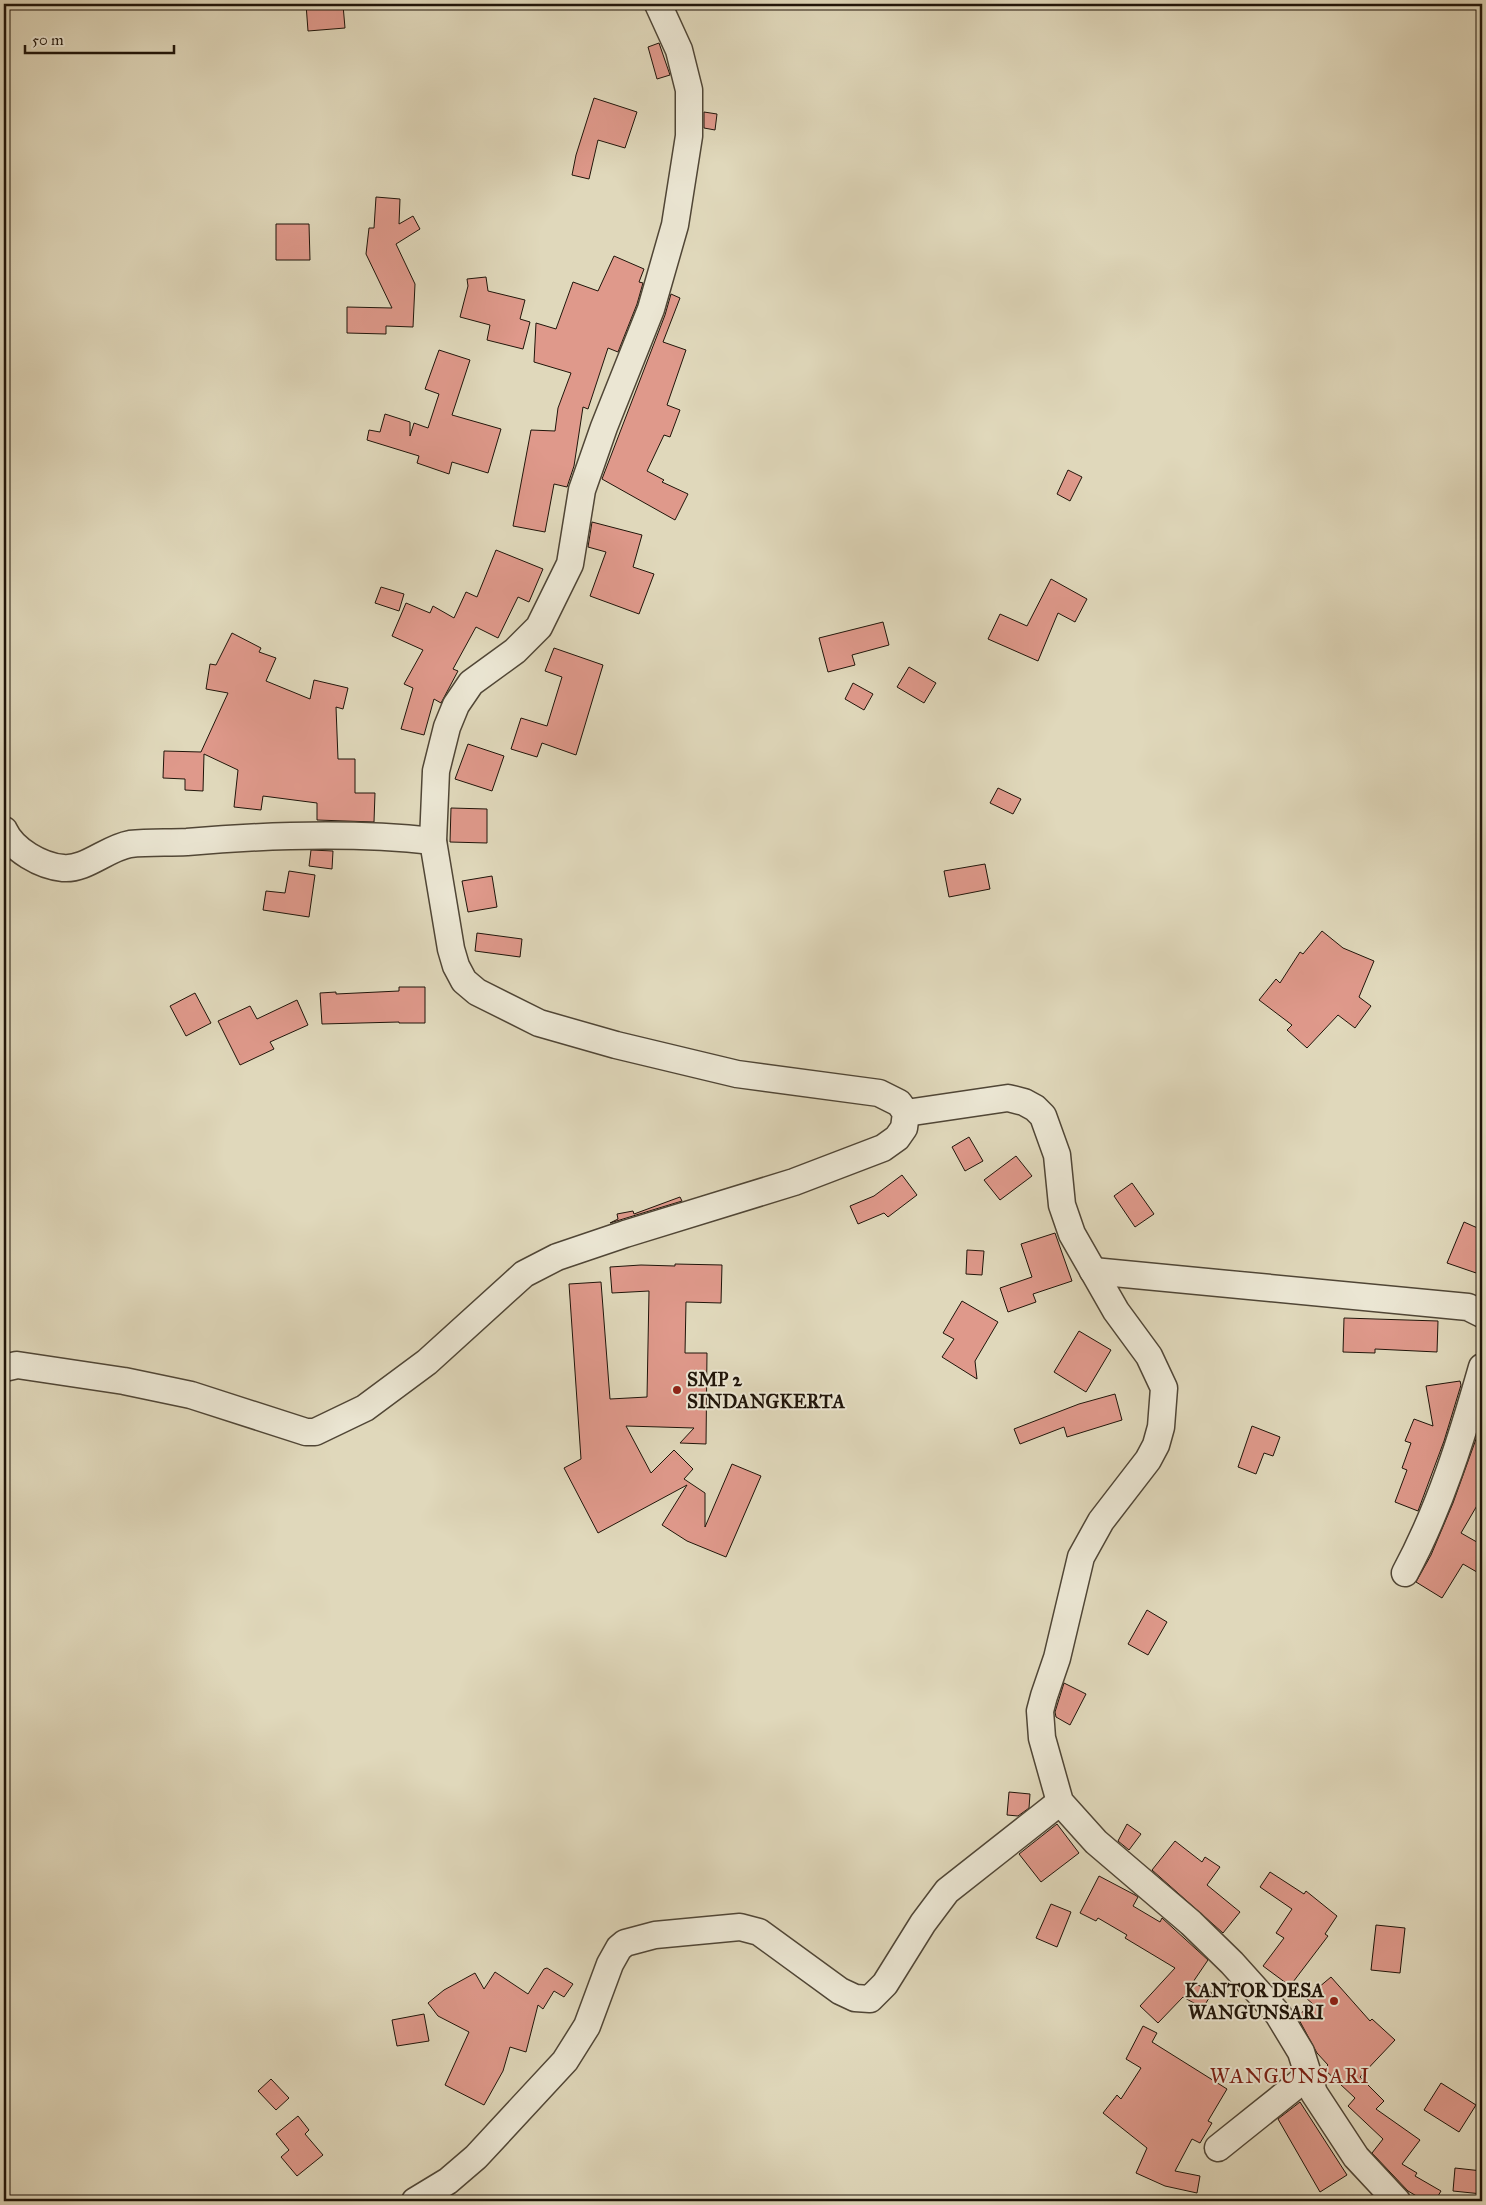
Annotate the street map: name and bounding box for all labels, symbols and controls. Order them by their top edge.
scale bar [25,22,174,54]
text: 50 m [32,31,64,49]
place label: SMP 2 SINDANGKERTA [687,1368,845,1413]
marker: SMP 2 SINDANGKERTA [671,1384,683,1396]
place label: KANTOR DESA WANGUNSARI [1185,1979,1324,2024]
marker: KANTOR DESA WANGUNSARI [1328,1995,1340,2007]
district label: WANGUNSARI [1210,2063,1370,2089]

